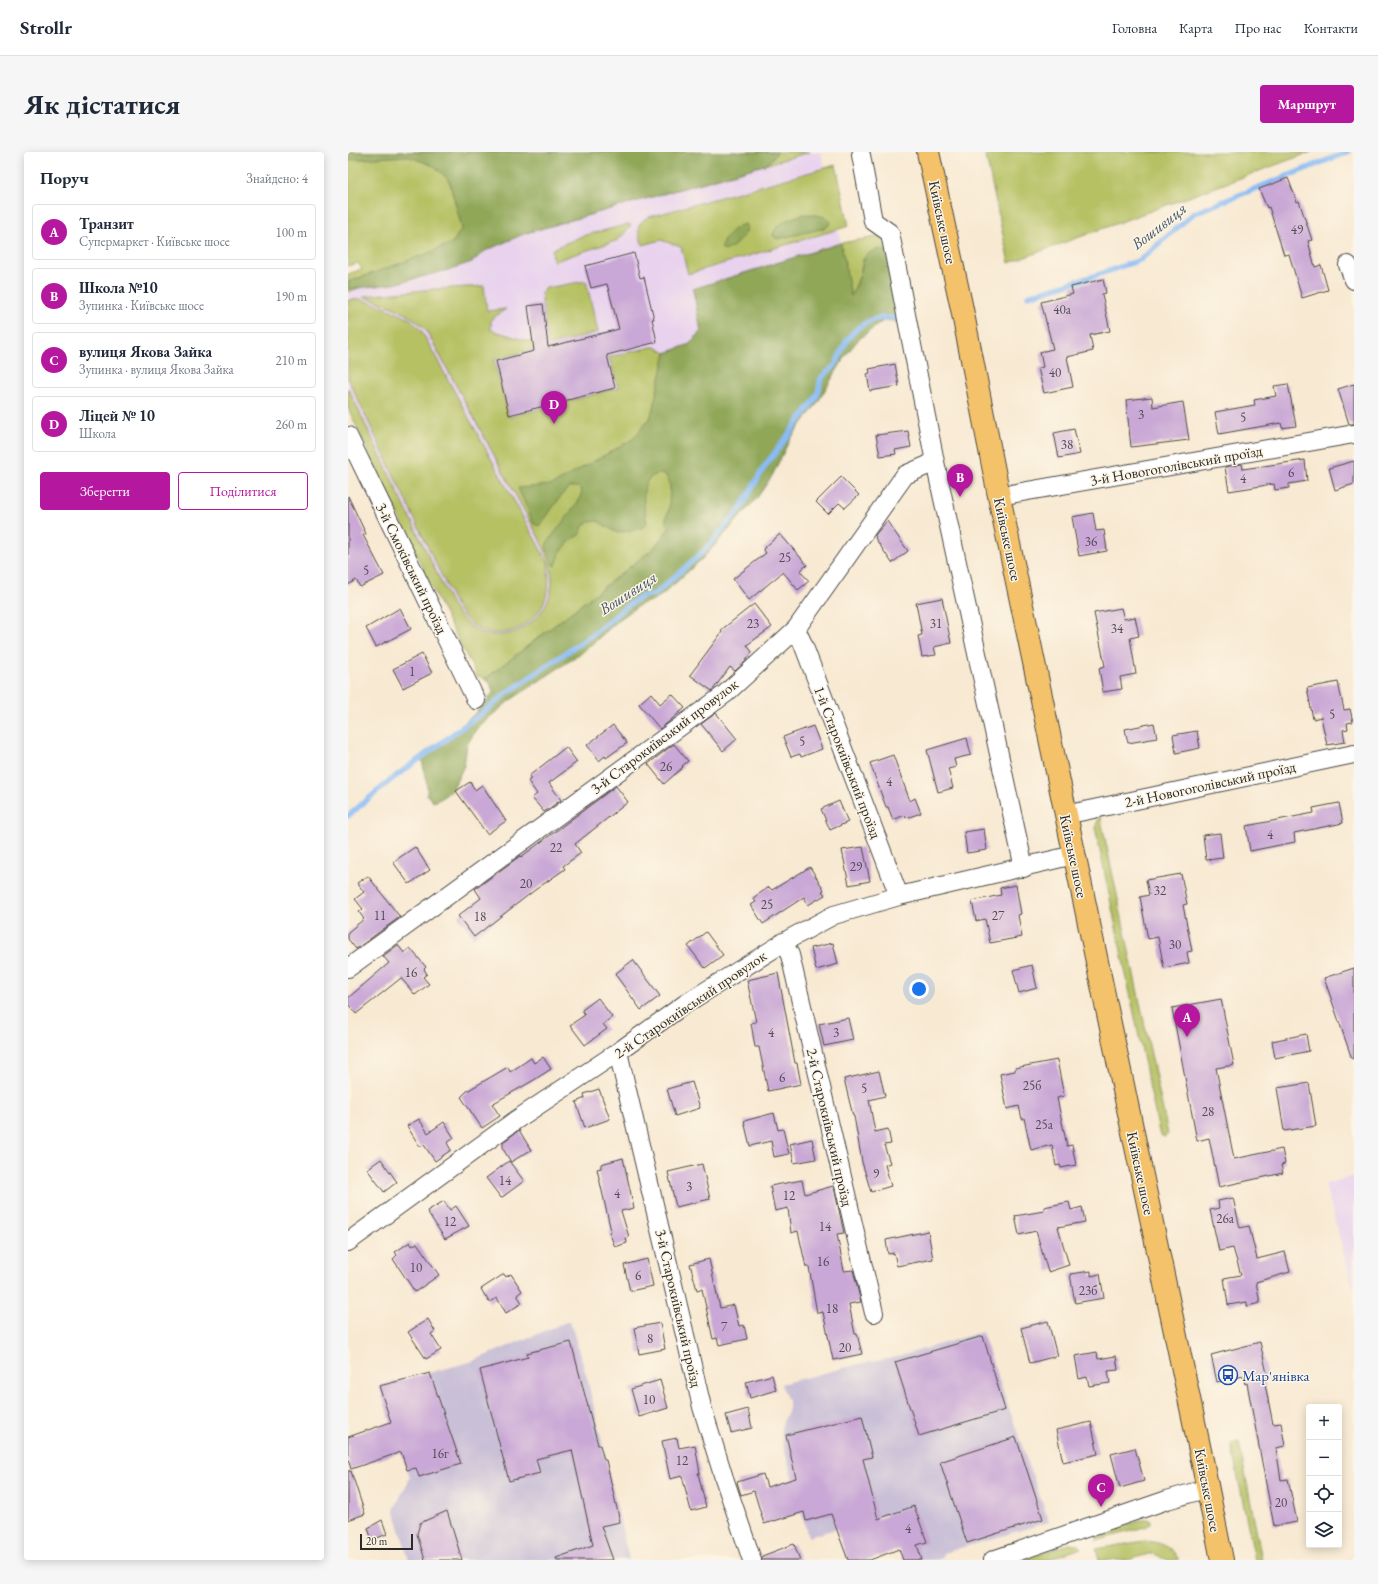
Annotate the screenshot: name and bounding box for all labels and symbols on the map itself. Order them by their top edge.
street label: Київське шосе [925,179,961,266]
water label: Вошивиця [1126,198,1191,255]
house number: 49 [1291,221,1304,238]
house number: 40а [1053,301,1072,318]
house number: 40 [1049,364,1061,381]
pin: D [541,391,567,424]
house number: 3 [1138,406,1144,423]
house number: 5 [1240,409,1246,426]
house number: 38 [1061,436,1073,453]
street label: 3-й Новогоголівський проїзд [1088,440,1264,489]
pin: B [947,464,973,497]
house number: 6 [1288,464,1294,481]
house number: 4 [1240,470,1247,487]
street label: Київське шосе [990,496,1026,583]
street label: 3-й Смоківський проїзд [372,499,452,637]
house number: 36 [1085,533,1097,550]
house number: 25 [779,549,791,566]
house number: 5 [363,562,369,579]
water label: Вошивиця [594,567,661,620]
house number: 23 [747,615,759,632]
house number: 31 [930,615,942,632]
house number: 34 [1111,620,1124,637]
house number: 1 [409,663,415,680]
street label: 3-й Старокиївський провулок [586,674,742,798]
street label: 1-й Старокиївський проїзд [810,683,886,841]
house number: 5 [1329,706,1335,723]
house number: 5 [799,733,805,750]
street label: 2-й Новогоголівський проїзд [1123,757,1297,811]
house number: 26 [660,758,672,775]
house number: 4 [886,773,893,790]
street label: Київське шосе [1056,813,1092,900]
house number: 4 [1267,826,1274,843]
house number: 22 [550,839,563,856]
house number: 29 [850,858,863,875]
house number: 20 [520,875,532,892]
house number: 32 [1154,882,1167,899]
house number: 25 [761,896,773,913]
house number: 11 [374,907,386,924]
house number: 27 [992,907,1005,924]
house number: 18 [474,908,486,925]
house number: 30 [1169,936,1181,953]
street label: 2-й Старокиївський провулок [610,946,770,1062]
house number: 16 [405,964,417,981]
your location [909,979,929,999]
pin: A [1174,1004,1200,1037]
house number: 4 [768,1024,775,1041]
house number: 3 [833,1024,839,1041]
street label: 2-й Старокиївський проїзд [803,1046,857,1208]
house number: 6 [779,1069,785,1086]
house number: 25б [1023,1077,1041,1094]
house number: 5 [861,1080,867,1097]
house number: 28 [1202,1103,1214,1120]
house number: 25а [1035,1116,1054,1133]
street label: Київське шосе [1123,1130,1159,1217]
house number: 9 [873,1165,880,1182]
house number: 14 [499,1172,512,1189]
house number: 3 [686,1178,692,1195]
house number: 4 [614,1185,621,1202]
house number: 12 [783,1187,796,1204]
house number: 26а [1216,1210,1235,1227]
house number: 12 [444,1213,457,1230]
house number: 14 [819,1218,832,1235]
street label: 3-й Старокиївський проїзд [652,1227,706,1389]
house number: 16 [817,1253,829,1270]
house number: 10 [410,1259,422,1276]
house number: 6 [635,1267,641,1284]
house number: 23б [1079,1282,1097,1299]
house number: 18 [826,1300,838,1317]
house number: 7 [721,1318,728,1335]
house number: 8 [647,1330,653,1347]
house number: 20 [839,1339,851,1356]
bus stop icon: Мар'янівка [1217,1364,1239,1386]
place label: Мар'янівка [1242,1366,1309,1385]
house number: 10 [643,1391,655,1408]
house number: 16г [431,1445,449,1462]
street label: Київське шосе [1191,1447,1225,1534]
house number: 12 [676,1452,689,1469]
pin: C [1088,1474,1114,1507]
house number: 20 [1275,1494,1287,1511]
house number: 4 [905,1520,912,1537]
scale bar [360,1532,413,1551]

